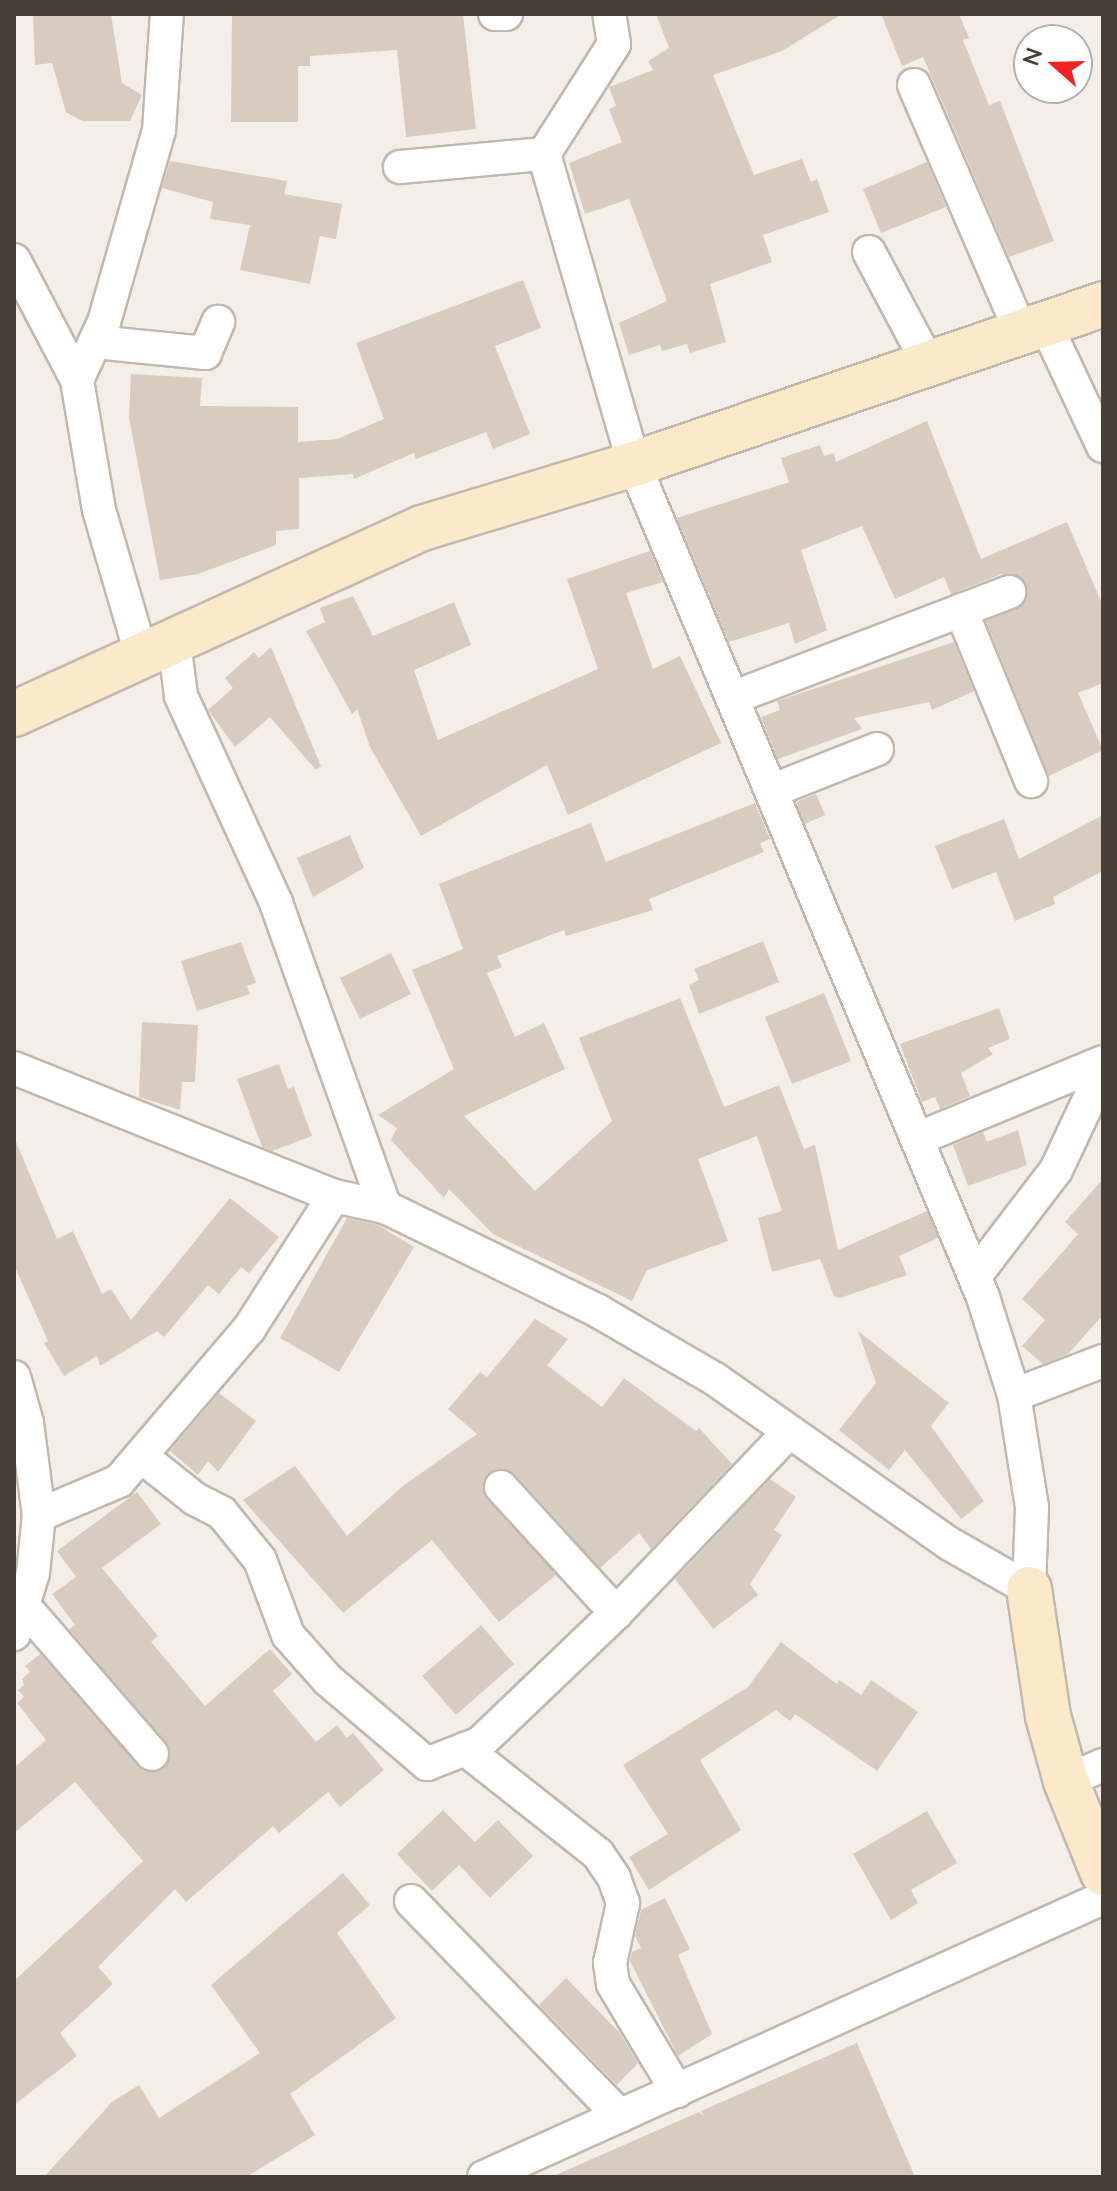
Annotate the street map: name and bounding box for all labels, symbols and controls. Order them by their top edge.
north arrow [1013,24,1093,104]
text: N [1016,44,1047,69]

